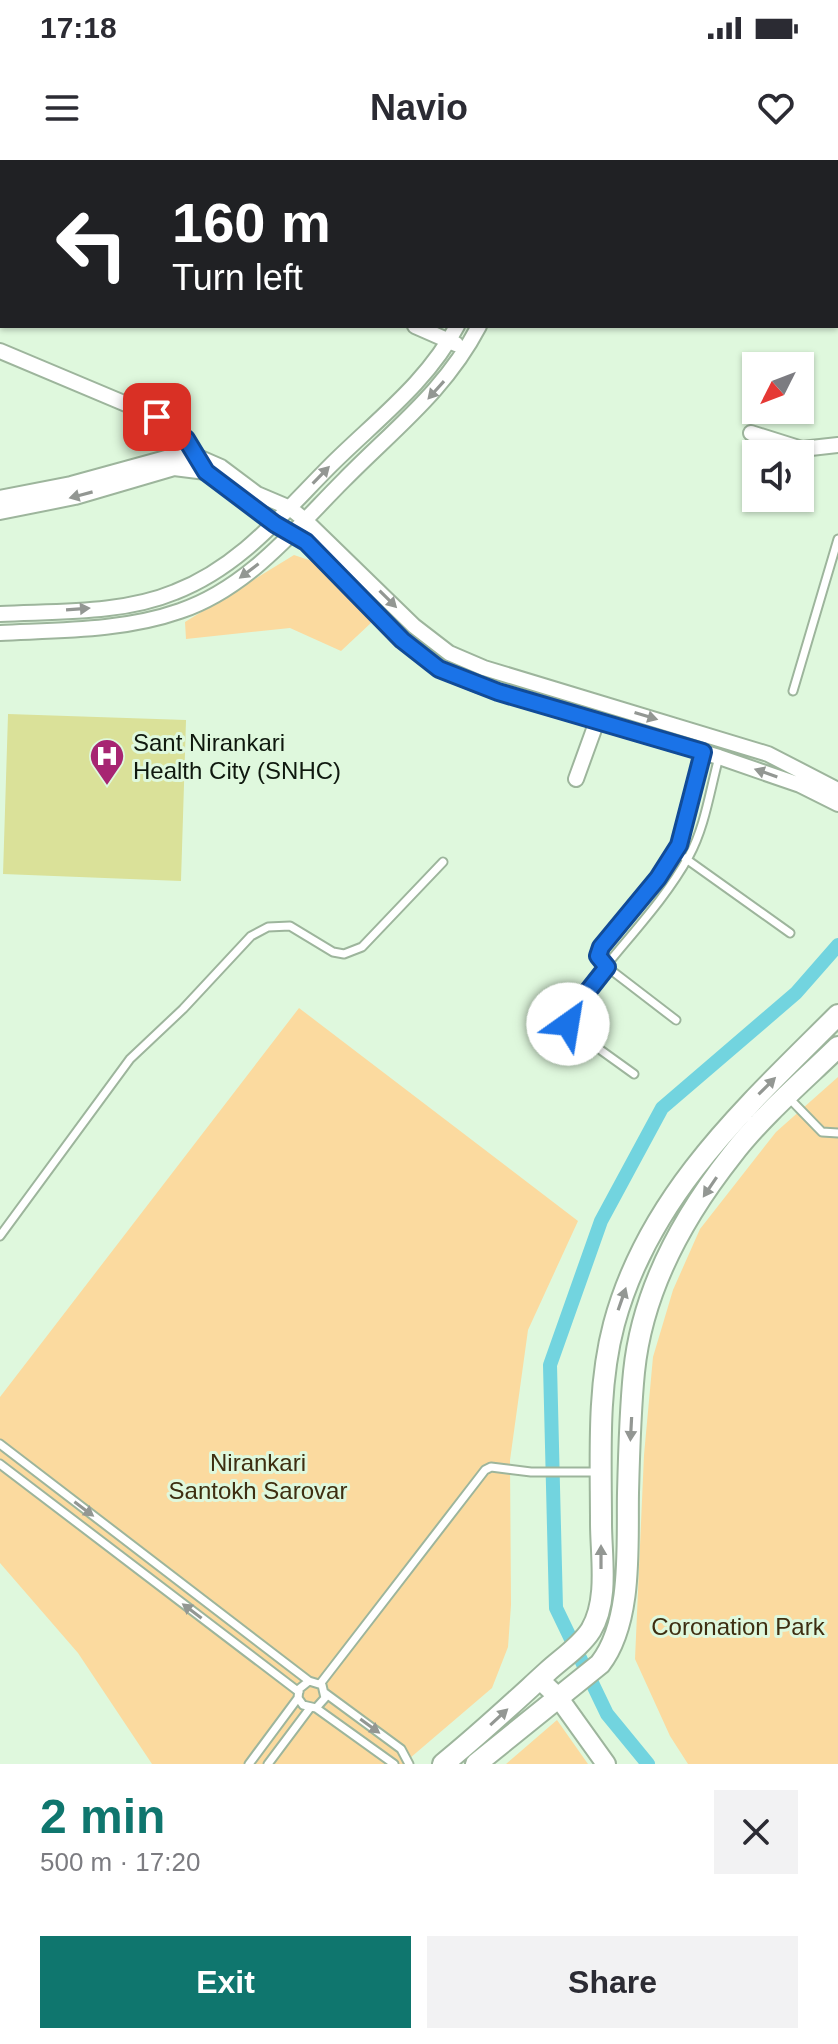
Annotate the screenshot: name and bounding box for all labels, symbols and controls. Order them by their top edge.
text: 17:18 [40,11,117,44]
icon: menu [40,86,84,130]
icon: heart [754,86,798,130]
text: Navio [370,87,468,128]
text: 160 m [172,191,331,254]
icon: left [40,192,144,296]
text: Turn left [172,257,303,298]
north arrow [742,352,814,424]
map controls [742,352,814,512]
one-way arrow [428,380,445,400]
pin [123,383,191,451]
icon: arrive [135,395,179,439]
button: sound [742,440,814,512]
one-way arrow [312,466,330,485]
one-way arrow [68,490,93,502]
one-way arrow [239,563,260,579]
one-way arrow [378,589,397,608]
one-way arrow [66,602,91,615]
one-way arrow [634,710,658,723]
place label: Sant Nirankari Health City (SNHC) [133,729,341,784]
hospital icon: Sant Nirankari Health City (SNHC) [88,737,126,787]
one-way arrow [754,767,778,779]
position arrow [526,982,610,1066]
one-way arrow [757,1077,775,1096]
one-way arrow [703,1176,718,1197]
one-way arrow [617,1287,629,1311]
one-way arrow [624,1417,637,1442]
park label: Nirankari Santokh Sarovar [169,1449,347,1504]
one-way arrow [74,1500,94,1516]
one-way arrow [595,1544,607,1569]
one-way arrow [182,1603,202,1619]
park label: Coronation Park [651,1613,826,1640]
one-way arrow [489,1708,508,1727]
one-way arrow [360,1718,380,1734]
text: 2 min [40,1790,165,1843]
button: close [714,1790,798,1874]
text: 500 m · 17:20 [40,1847,200,1877]
button: Exit [40,1936,411,2028]
button: Share [427,1936,798,2028]

